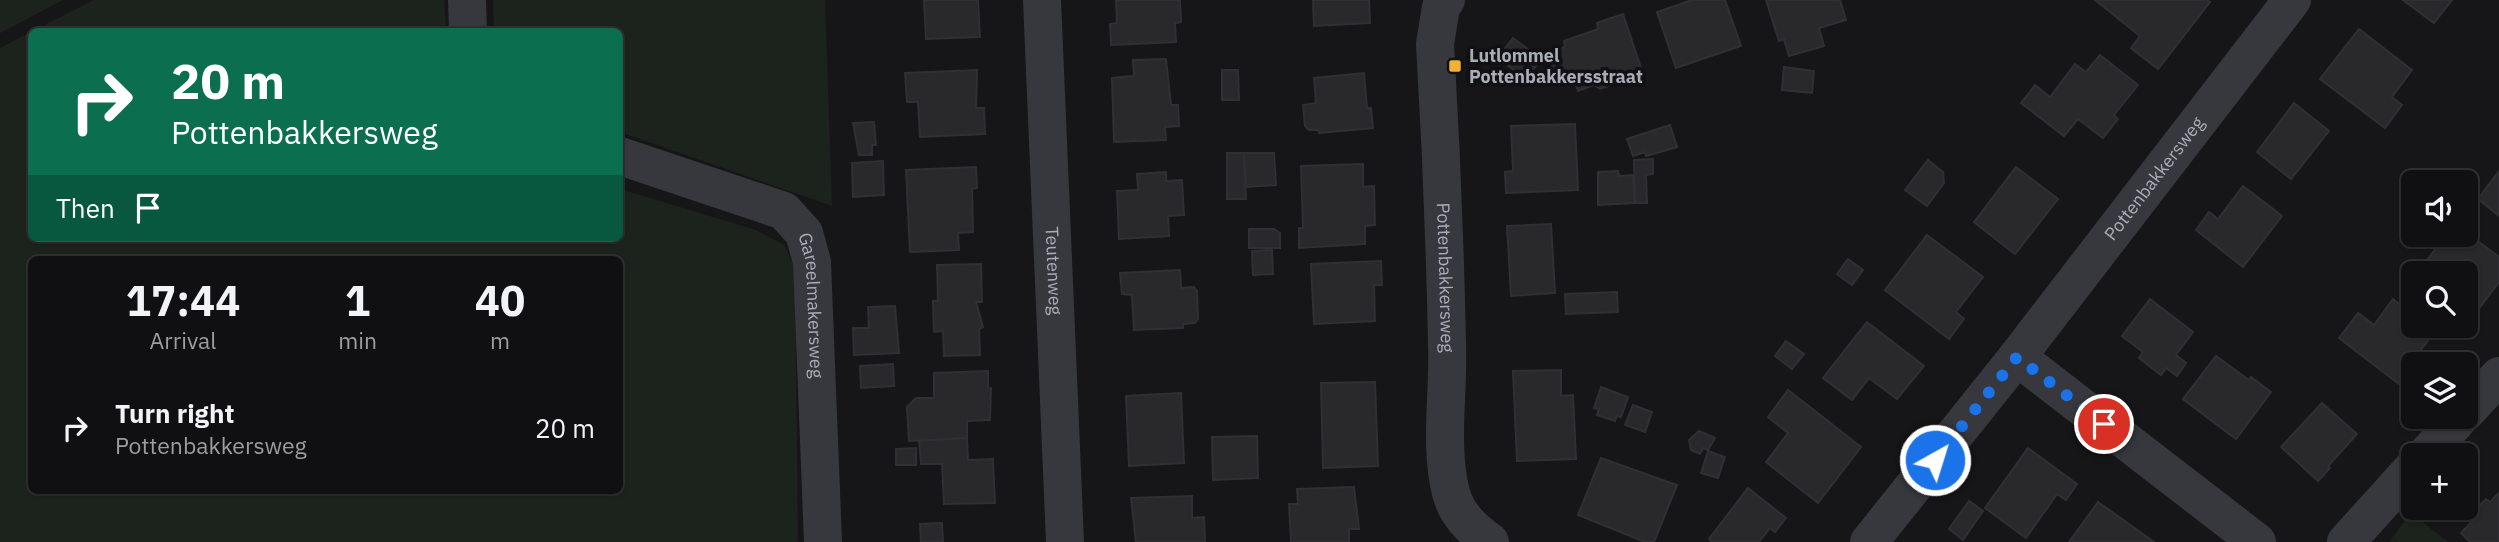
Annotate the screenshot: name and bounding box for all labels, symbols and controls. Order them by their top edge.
place label: Lutlommel Pottenbakkersstraat [1469,44,1643,88]
text: 20 m [171,49,285,112]
icon: right [56,56,147,147]
marker: Lutlommel Pottenbakkersstraat [1447,58,1463,74]
text: Pottenbakkersweg [171,111,438,153]
street label: Pottenbakkersweg [2099,111,2209,245]
map controls [2401,170,2478,520]
button: sound [2401,170,2478,247]
icon: arrive [129,189,167,227]
text: Then [56,191,115,225]
street label: Pottenbakkersweg [1432,202,1459,354]
street label: Teutenweg [1041,226,1067,316]
street label: Gareelmakersweg [793,230,829,379]
button: search [2401,261,2478,338]
text: 17:44 [126,273,240,328]
text: 1 [345,273,370,328]
text: 40 [475,273,525,328]
text: Arrival [150,325,217,355]
text: min [338,325,377,355]
text: m [490,325,510,355]
button: layers [2401,352,2478,429]
pin [2074,394,2134,454]
text: Turn right [115,396,234,430]
icon: arrive [2085,405,2123,443]
icon: right [56,409,94,447]
text: 20 m [535,411,595,445]
position arrow [1898,423,1972,497]
text: Pottenbakkersweg [115,430,307,460]
button: + [2401,443,2478,520]

